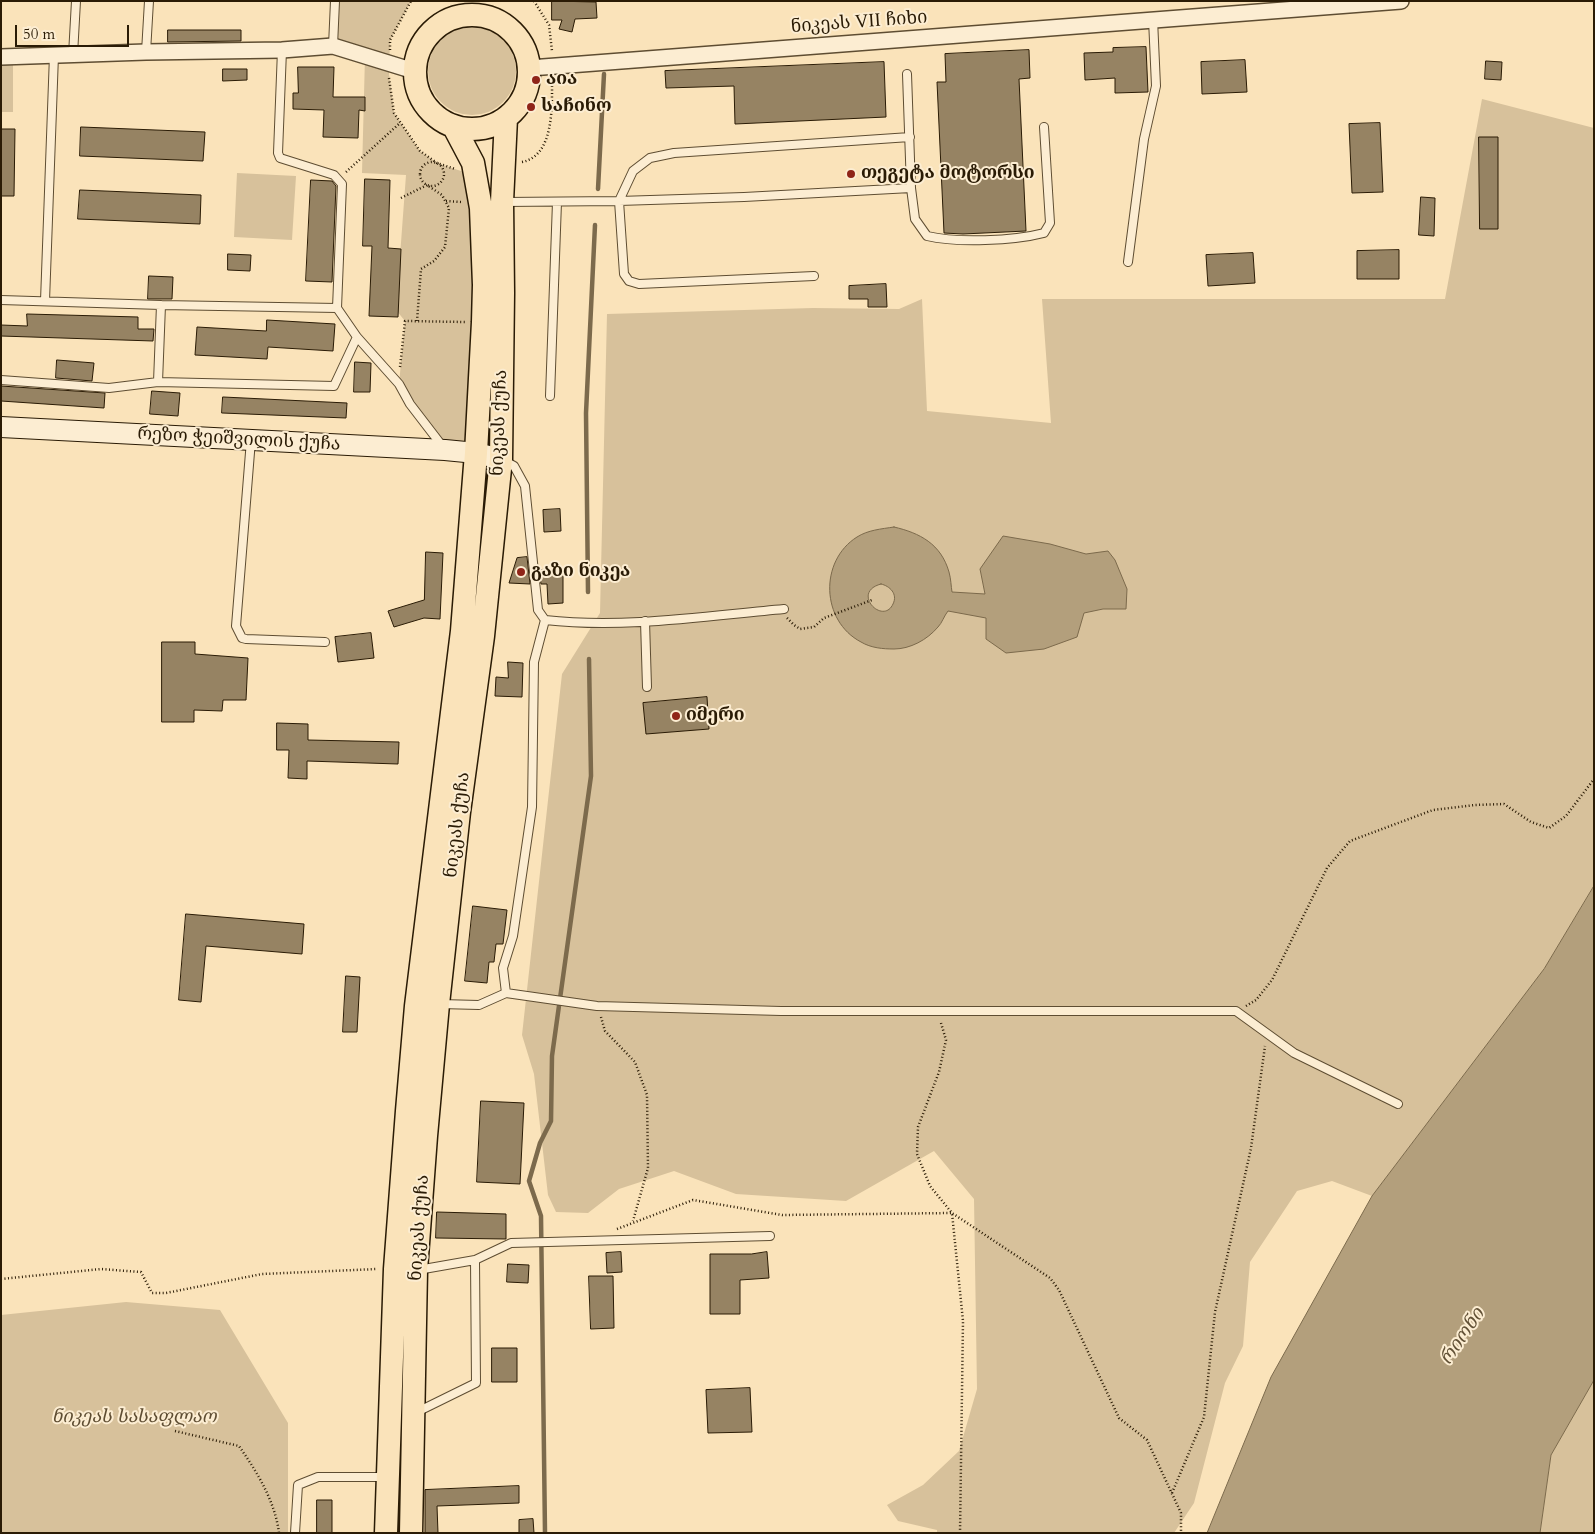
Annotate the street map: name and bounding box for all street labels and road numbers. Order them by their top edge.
street label: ნიკეას VII ჩიხი [790,7,928,39]
street label: ნიკეას ქუჩა [487,369,513,477]
street label: რეზო ჭეიშვილის ქუჩა [137,424,341,456]
street label: ნიკეას ქუჩა [441,771,475,879]
street label: ნიკეას ქუჩა [406,1174,434,1282]

